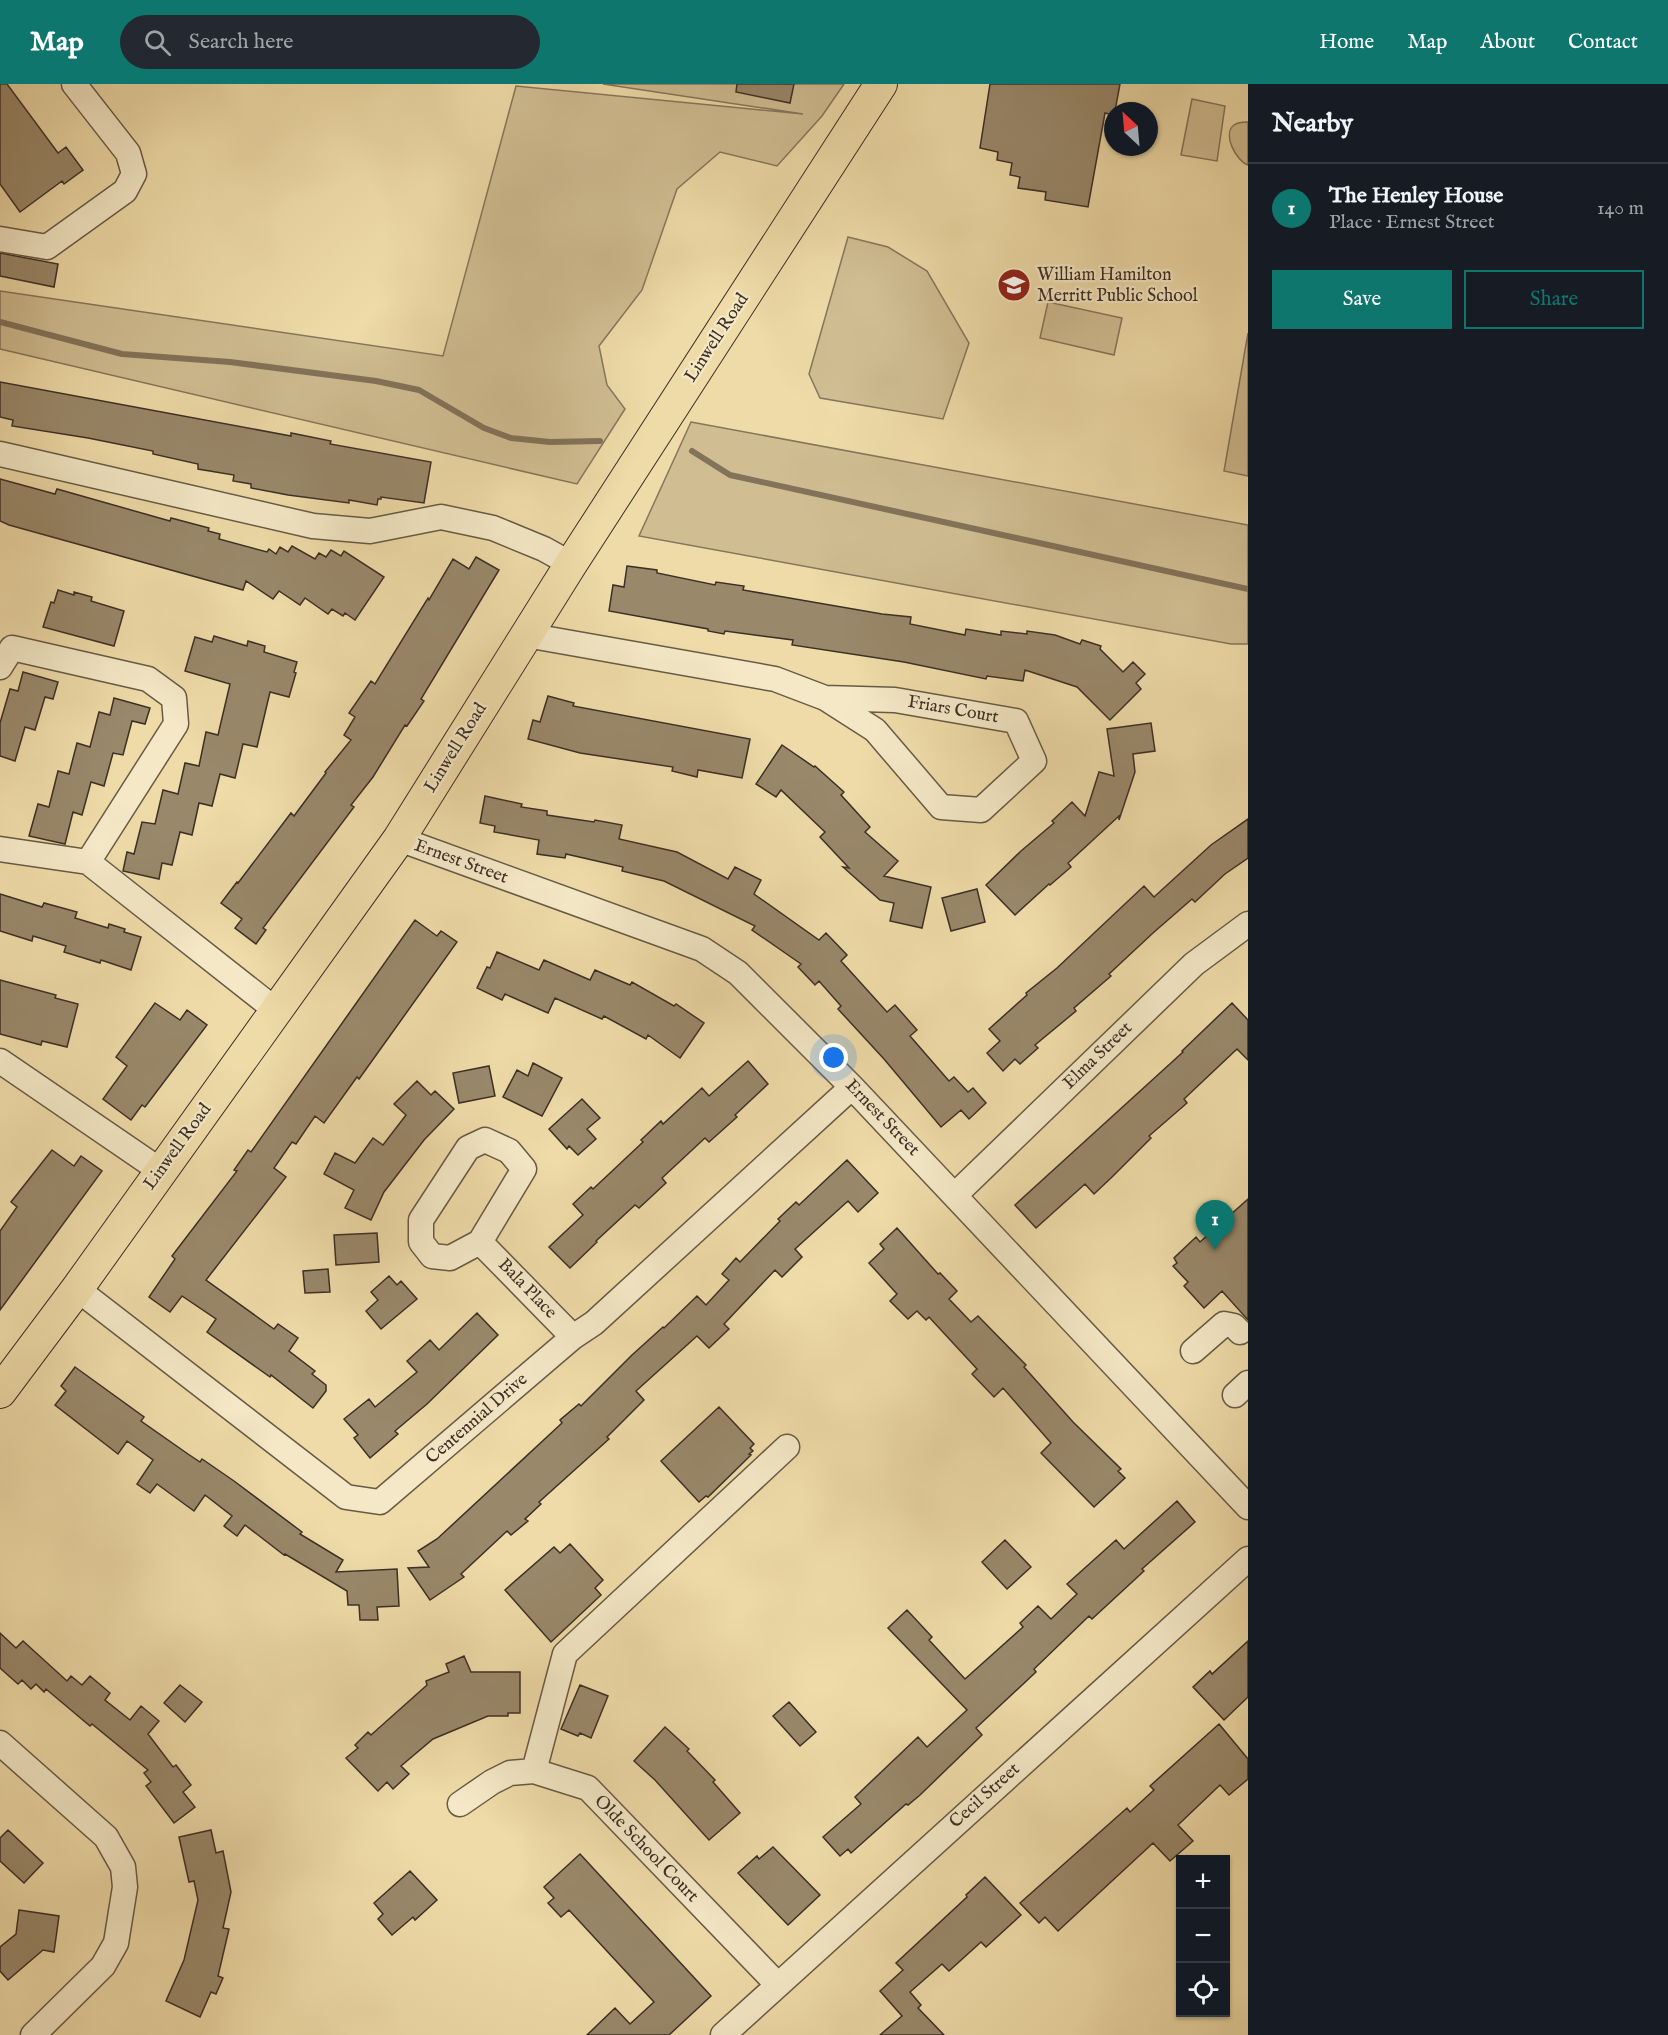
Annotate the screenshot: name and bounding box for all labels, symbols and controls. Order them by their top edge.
search box [120,15,540,69]
text: Map [30,25,84,60]
icon: search [141,26,174,59]
text: Search here [189,28,293,56]
text: Home [1319,29,1374,56]
text: Map [1407,29,1447,56]
text: About [1480,29,1535,56]
text: Contact [1568,29,1638,56]
north arrow [1104,102,1158,156]
text: Nearby [1272,107,1353,140]
text: The Henley House [1329,182,1503,210]
text: 1 [1288,196,1295,221]
text: 140 m [1597,196,1644,221]
text: Place · Ernest Street [1329,210,1495,235]
place label: William Hamilton Merritt Public School [1037,264,1198,308]
school or university icon: William Hamilton Merritt Public School [996,267,1032,303]
button: Save [1272,270,1452,329]
button: Share [1464,270,1644,329]
street label: Linwell Road [680,289,754,387]
street label: Friars Court [906,691,1000,729]
street label: Linwell Road [419,699,493,797]
street label: Ernest Street [411,834,511,890]
street label: Elma Street [1058,1017,1138,1095]
your location [819,1043,848,1072]
street label: Ernest Street [840,1075,924,1161]
street label: Linwell Road [139,1099,217,1195]
pin: 1 [1196,1200,1234,1250]
street label: Bala Place [493,1254,561,1324]
street label: Centennial Drive [421,1368,533,1470]
street label: Cecil Street [945,1758,1025,1834]
street label: Olde School Court [589,1790,703,1908]
map controls [1176,1855,1230,2017]
button: + [1176,1855,1230,1909]
button: − [1176,1909,1230,1963]
button: locate [1176,1963,1230,2017]

